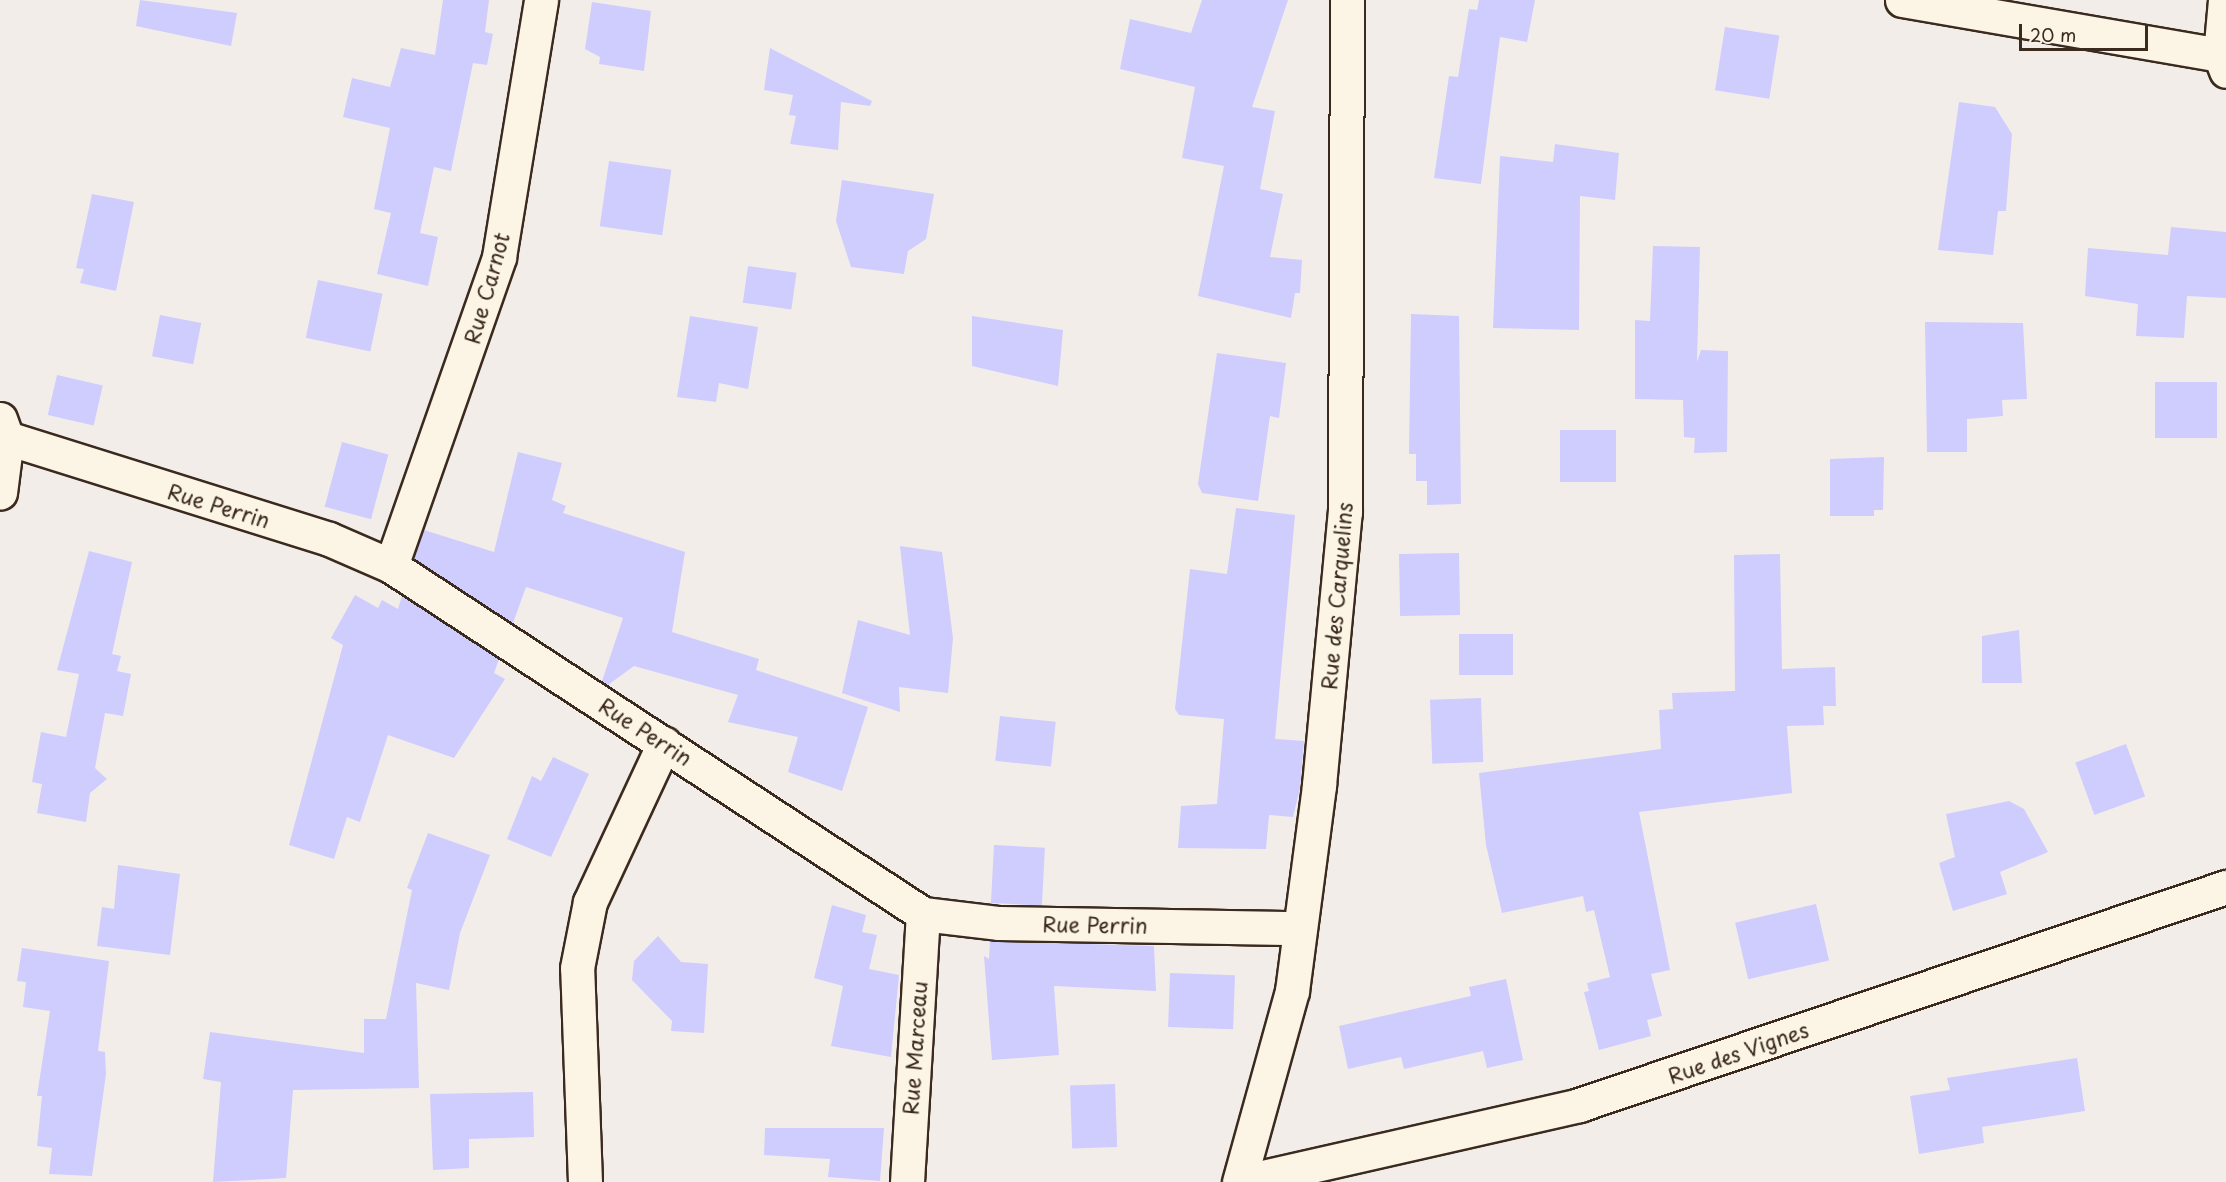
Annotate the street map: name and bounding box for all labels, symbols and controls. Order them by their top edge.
scale bar [2022,12,2151,50]
text: 20 m [2030,21,2076,48]
street label: Rue Carnot [458,229,514,347]
street label: Rue Perrin [164,477,274,533]
street label: Rue des Carquelins [1315,499,1357,693]
street label: Rue Perrin [594,691,698,771]
street label: Rue Perrin [1041,910,1149,938]
street label: Rue Marceau [897,980,931,1116]
street label: Rue des Vignes [1662,1015,1814,1089]

